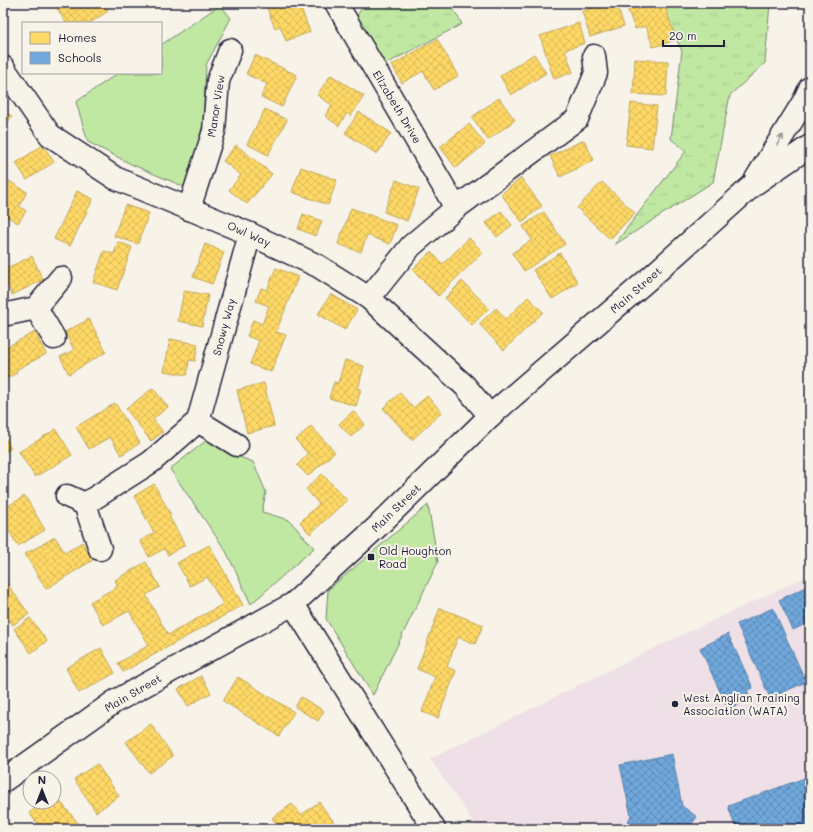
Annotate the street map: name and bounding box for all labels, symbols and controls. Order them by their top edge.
legend [22,22,162,74]
scale bar [663,22,724,48]
text: 20 m [669,27,697,43]
text: Homes [58,29,97,45]
text: Schools [58,49,102,65]
street label: Elizabeth Drive [370,67,425,146]
street label: Manor View [203,74,228,138]
one-way arrow [777,134,785,146]
street label: Owl Way [225,217,273,250]
street label: Main Street [607,263,665,316]
street label: Snowy Way [209,296,238,357]
street label: Main Street [368,480,424,535]
place label: Old Houghton Road [379,543,451,571]
marker: Old Houghton Road [366,552,376,562]
street label: Main Street [101,670,164,715]
place label: West Anglian Training Association (WATA) [683,690,800,718]
marker: West Anglian Training Association (WATA) [670,699,680,709]
north arrow [22,770,62,810]
text: N [38,772,46,787]

